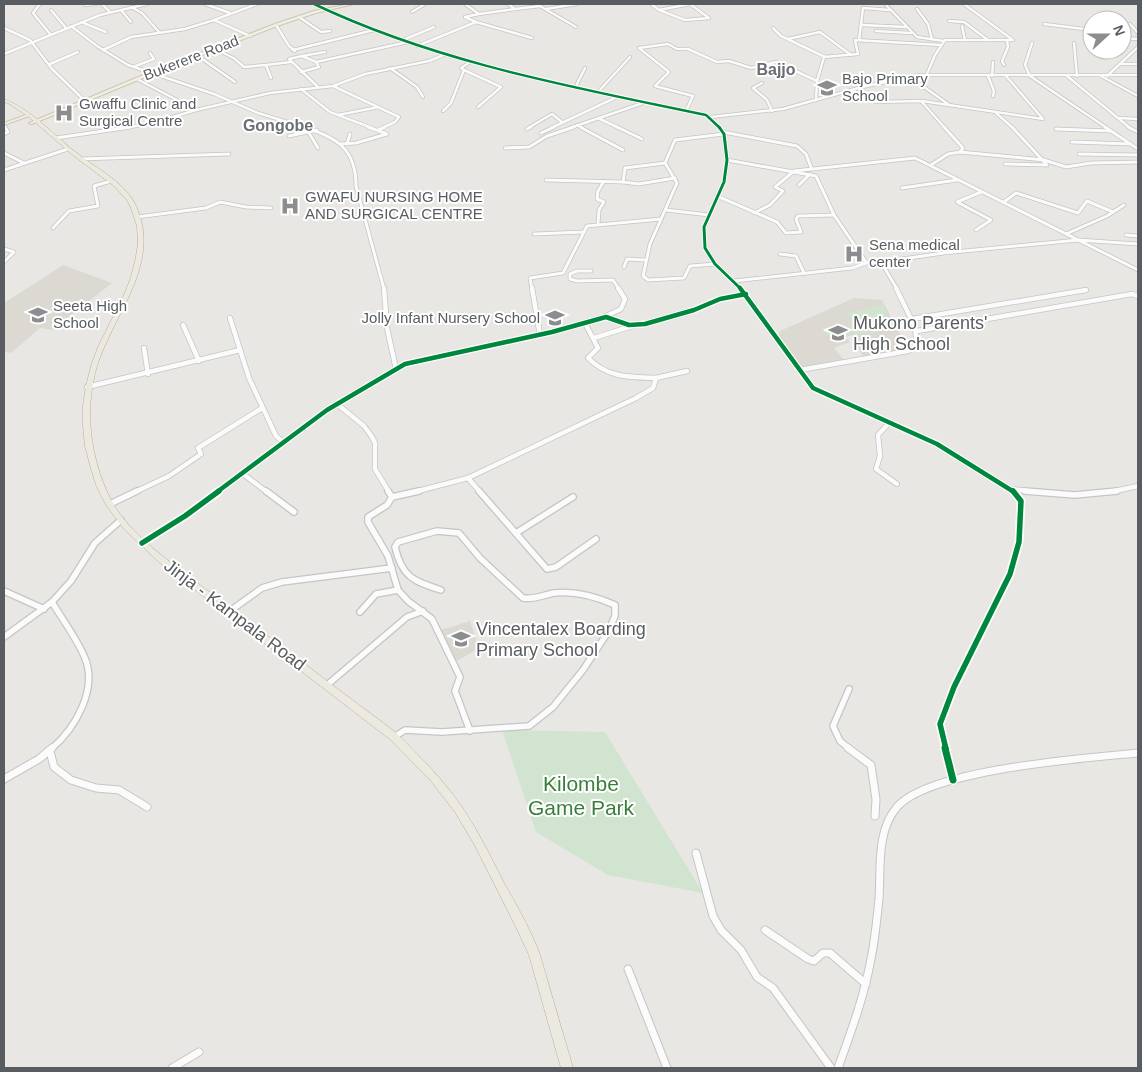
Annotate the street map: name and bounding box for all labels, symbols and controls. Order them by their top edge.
north arrow [1082,10,1132,60]
text: N [1110,23,1128,38]
street label: Bukerere Road [141,32,241,84]
district label: Bajjo [756,61,796,78]
place label: Bajo Primary School [842,70,928,104]
school or university icon: Bajo Primary School [816,77,838,99]
place label: Gwaffu Clinic and Surgical Centre [79,95,196,129]
hospital icon: Gwaffu Clinic and Surgical Centre [53,102,75,124]
district label: Gongobe [243,117,313,134]
place label: GWAFU NURSING HOME AND SURGICAL CENTRE [305,188,483,222]
hospital icon: GWAFU NURSING HOME AND SURGICAL CENTRE [279,195,301,217]
place label: Sena medical center [869,236,960,270]
hospital icon: Sena medical center [843,243,865,265]
place label: Seeta High School [53,297,127,331]
school or university icon: Seeta High School [27,304,49,326]
school or university icon: Jolly Infant Nursery School [544,307,566,329]
place label: Jolly Infant Nursery School [362,309,540,326]
place label: Mukono Parents' High School [853,313,988,354]
school or university icon: Mukono Parents' High School [827,322,849,344]
street label: Jinja - Kampala Road [160,555,310,675]
place label: Vincentalex Boarding Primary School [476,619,646,660]
school or university icon: Vincentalex Boarding Primary School [450,628,472,650]
park label: Kilombe Game Park [528,772,635,819]

